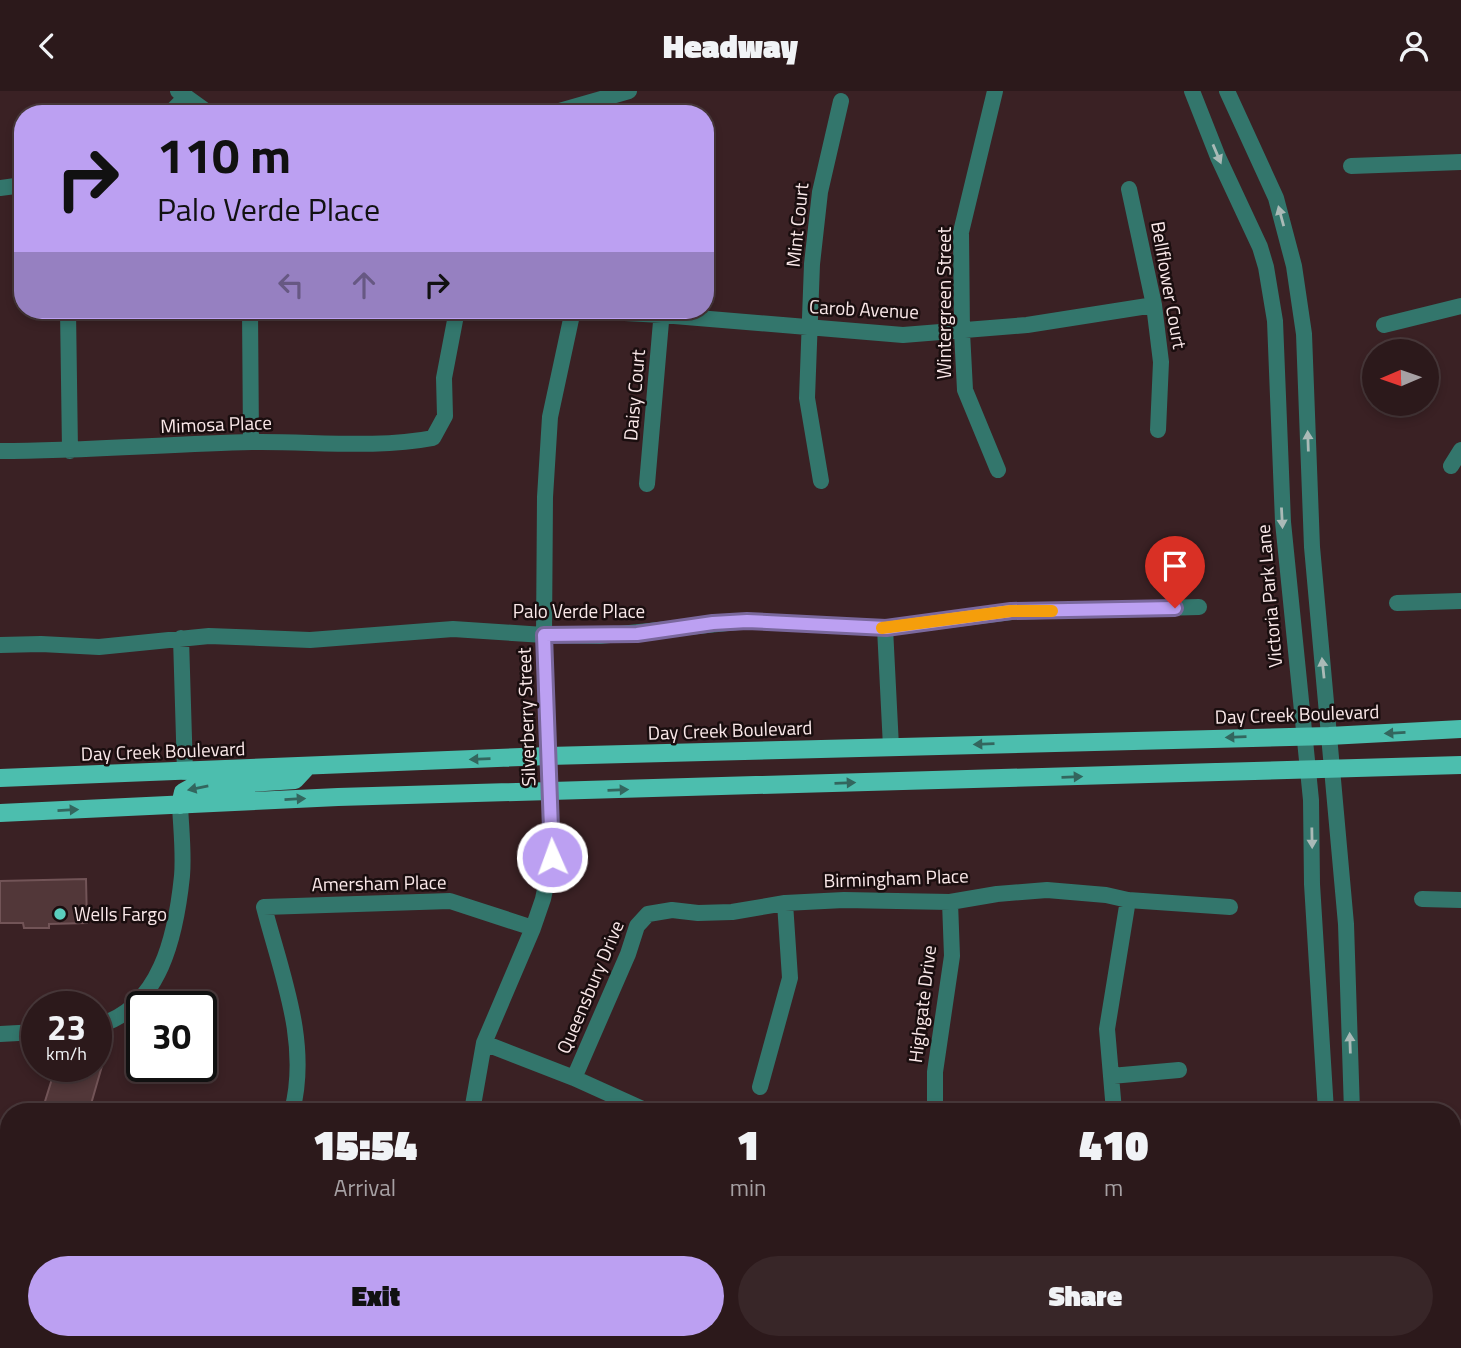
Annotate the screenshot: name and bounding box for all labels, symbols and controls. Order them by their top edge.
text: Headway [663,22,798,70]
icon: back [28,27,66,65]
icon: person [1395,27,1433,65]
text: 110 m [157,117,291,192]
icon: right [42,133,133,224]
one-way arrow [1212,144,1223,165]
street label: Mint Court [778,181,815,269]
text: Palo Verde Place [157,185,380,233]
one-way arrow [1275,205,1285,226]
street label: Bellflower Court [1144,219,1195,351]
street label: Wintergreen Street [929,226,958,379]
icon: left [272,266,310,304]
icon: ahead [345,266,383,304]
icon: right [418,266,456,304]
street label: Carob Avenue [808,291,920,326]
north arrow [1362,339,1438,417]
map controls [1362,339,1439,416]
street label: Daisy Court [615,348,652,442]
street label: Mimosa Place [160,407,272,440]
one-way arrow [1302,430,1313,452]
one-way arrow [1277,507,1288,529]
street label: Victoria Park Lane [1248,523,1289,669]
pin [1145,536,1205,608]
icon: arrive [1156,547,1194,585]
street label: Palo Verde Place [513,596,645,625]
street label: Silverberry Street [509,647,542,787]
one-way arrow [1318,656,1329,678]
street label: Day Creek Boulevard [1214,696,1380,731]
street label: Day Creek Boulevard [647,712,813,747]
one-way arrow [1384,727,1406,738]
one-way arrow [1225,731,1247,743]
street label: Day Creek Boulevard [80,733,246,768]
one-way arrow [973,738,995,750]
one-way arrow [468,753,490,764]
one-way arrow [1062,771,1084,782]
one-way arrow [834,778,856,789]
one-way arrow [187,783,209,794]
one-way arrow [607,784,629,795]
one-way arrow [285,794,307,805]
one-way arrow [57,804,79,815]
position arrow [515,820,589,894]
one-way arrow [1306,827,1317,849]
street label: Birmingham Place [823,860,969,895]
street label: Amersham Place [311,867,447,898]
place label: Wells Fargo [74,899,167,928]
marker: Wells Fargo [52,906,68,922]
street label: Queensbury Drive [548,916,631,1058]
street label: Highgate Drive [900,943,943,1064]
speed limit sign: 30 [126,991,217,1082]
text: 23 [47,1000,86,1054]
one-way arrow [1344,1032,1356,1054]
text: km/h [46,1040,87,1067]
text: 15:54 [313,1112,417,1176]
text: 1 [737,1112,760,1176]
text: 410 [1079,1112,1148,1176]
text: Arrival [334,1170,396,1205]
text: min [730,1170,766,1205]
text: m [1104,1170,1123,1205]
button: Exit [28,1256,724,1336]
button: Share [738,1256,1433,1336]

